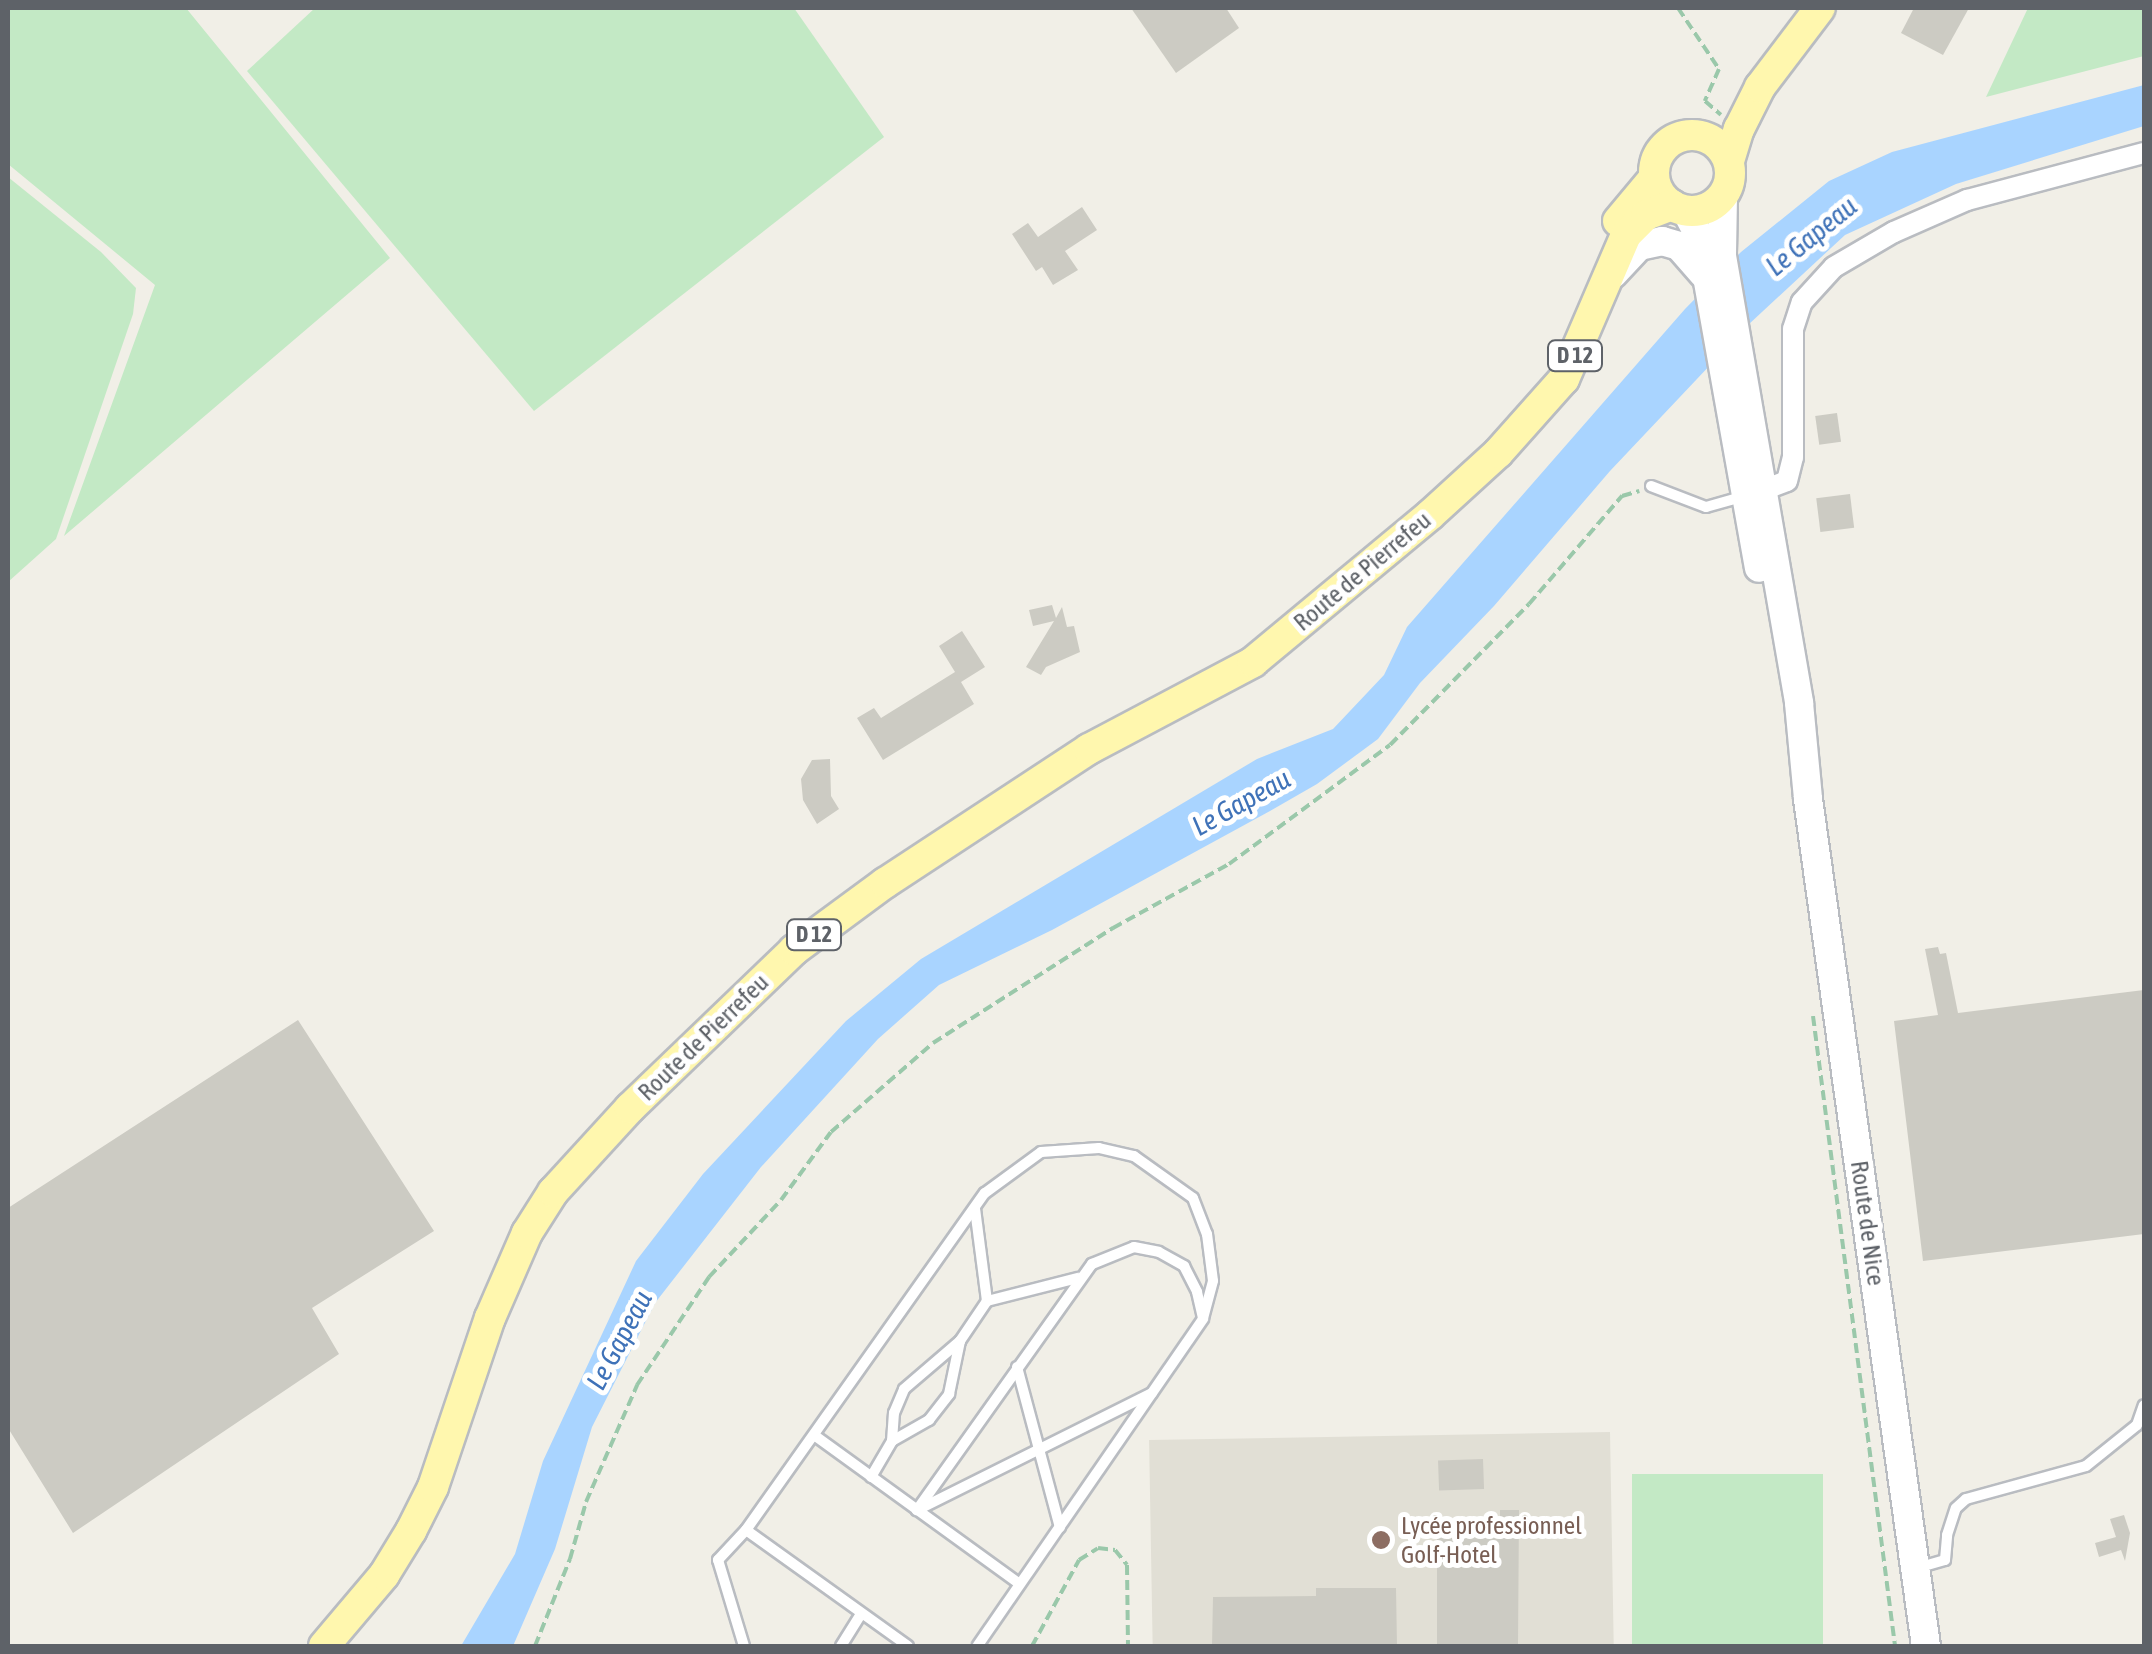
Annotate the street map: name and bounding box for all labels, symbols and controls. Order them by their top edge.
water label: Le Gapeau [1759,189,1863,283]
road number: D 12 [1545,339,1605,373]
street label: Route de Pierrefeu [1287,505,1437,637]
water label: Le Gapeau [1186,761,1296,843]
road number: D 12 [784,918,844,952]
street label: Route de Pierrefeu [631,967,775,1107]
street label: Route de Nice [1844,1159,1892,1287]
water label: Le Gapeau [579,1285,659,1395]
place label: Lycée professionnel Golf-Hotel [1401,1511,1582,1570]
marker: Lycée professionnel Golf-Hotel [1370,1529,1392,1551]

